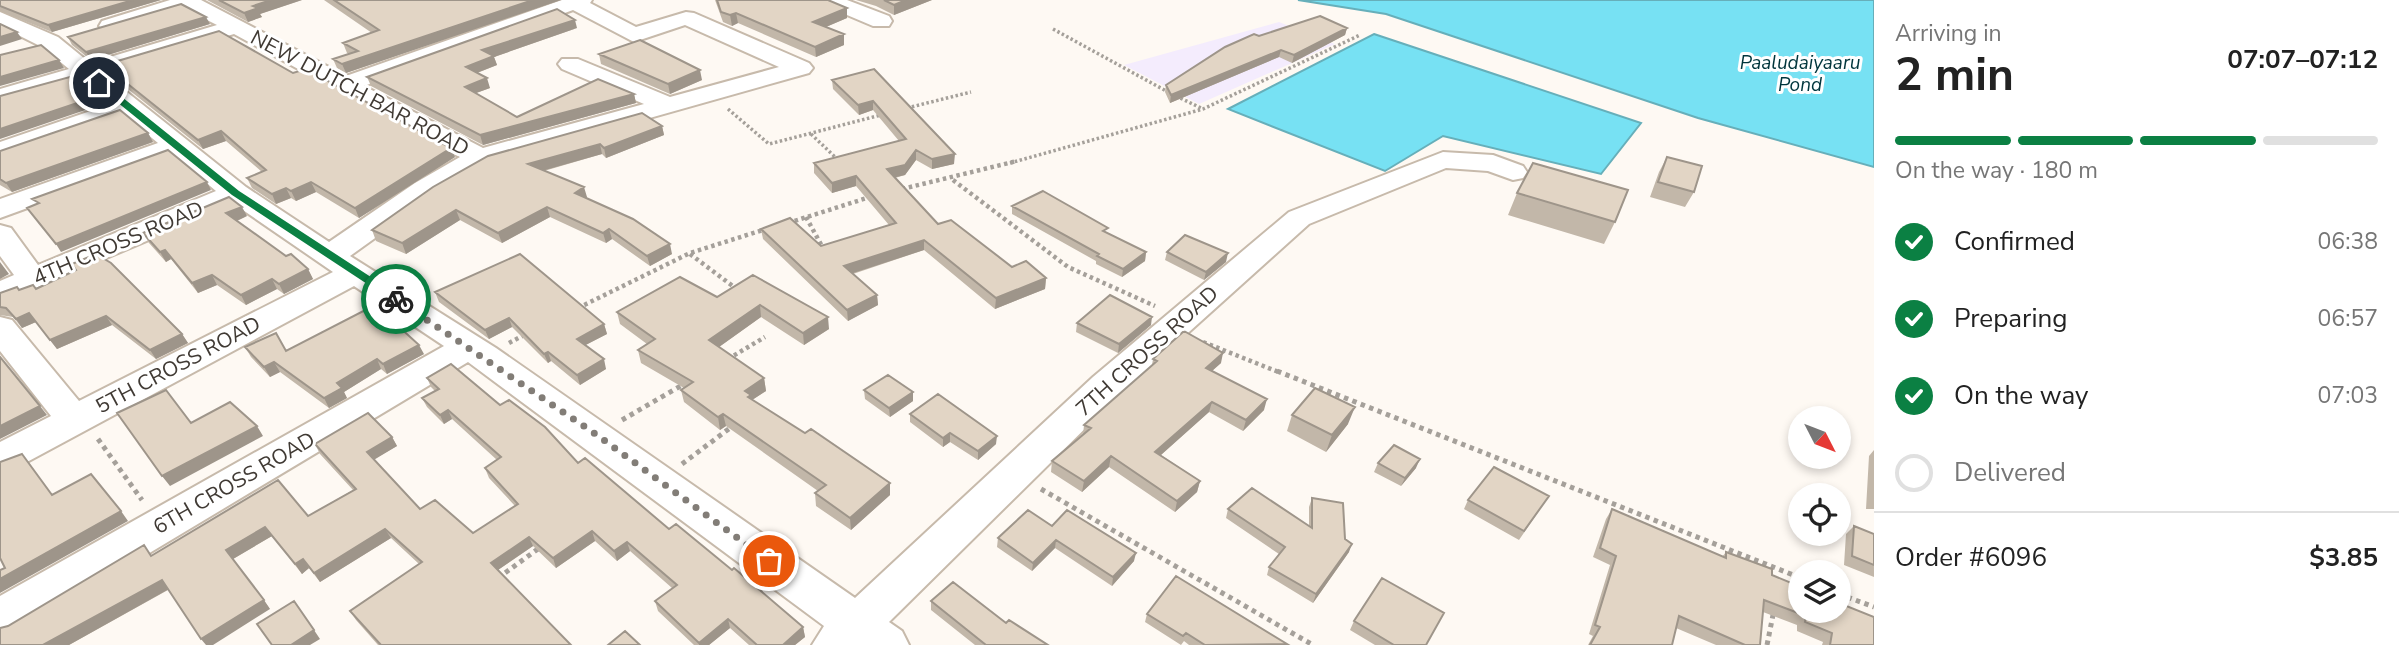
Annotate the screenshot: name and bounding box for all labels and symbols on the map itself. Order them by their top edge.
street label: NEW DUTCH BAR ROAD [246,23,474,163]
water label: Paaludaiyaaru Pond [1740,50,1860,98]
pin [69,53,129,113]
street label: 4TH CROSS ROAD [28,194,208,292]
courier [361,264,431,334]
street label: 7TH CROSS ROAD [1070,279,1224,423]
street label: 5TH CROSS ROAD [91,310,265,420]
north arrow [1788,406,1852,469]
street label: 6TH CROSS ROAD [148,425,320,541]
pin [739,531,799,591]

